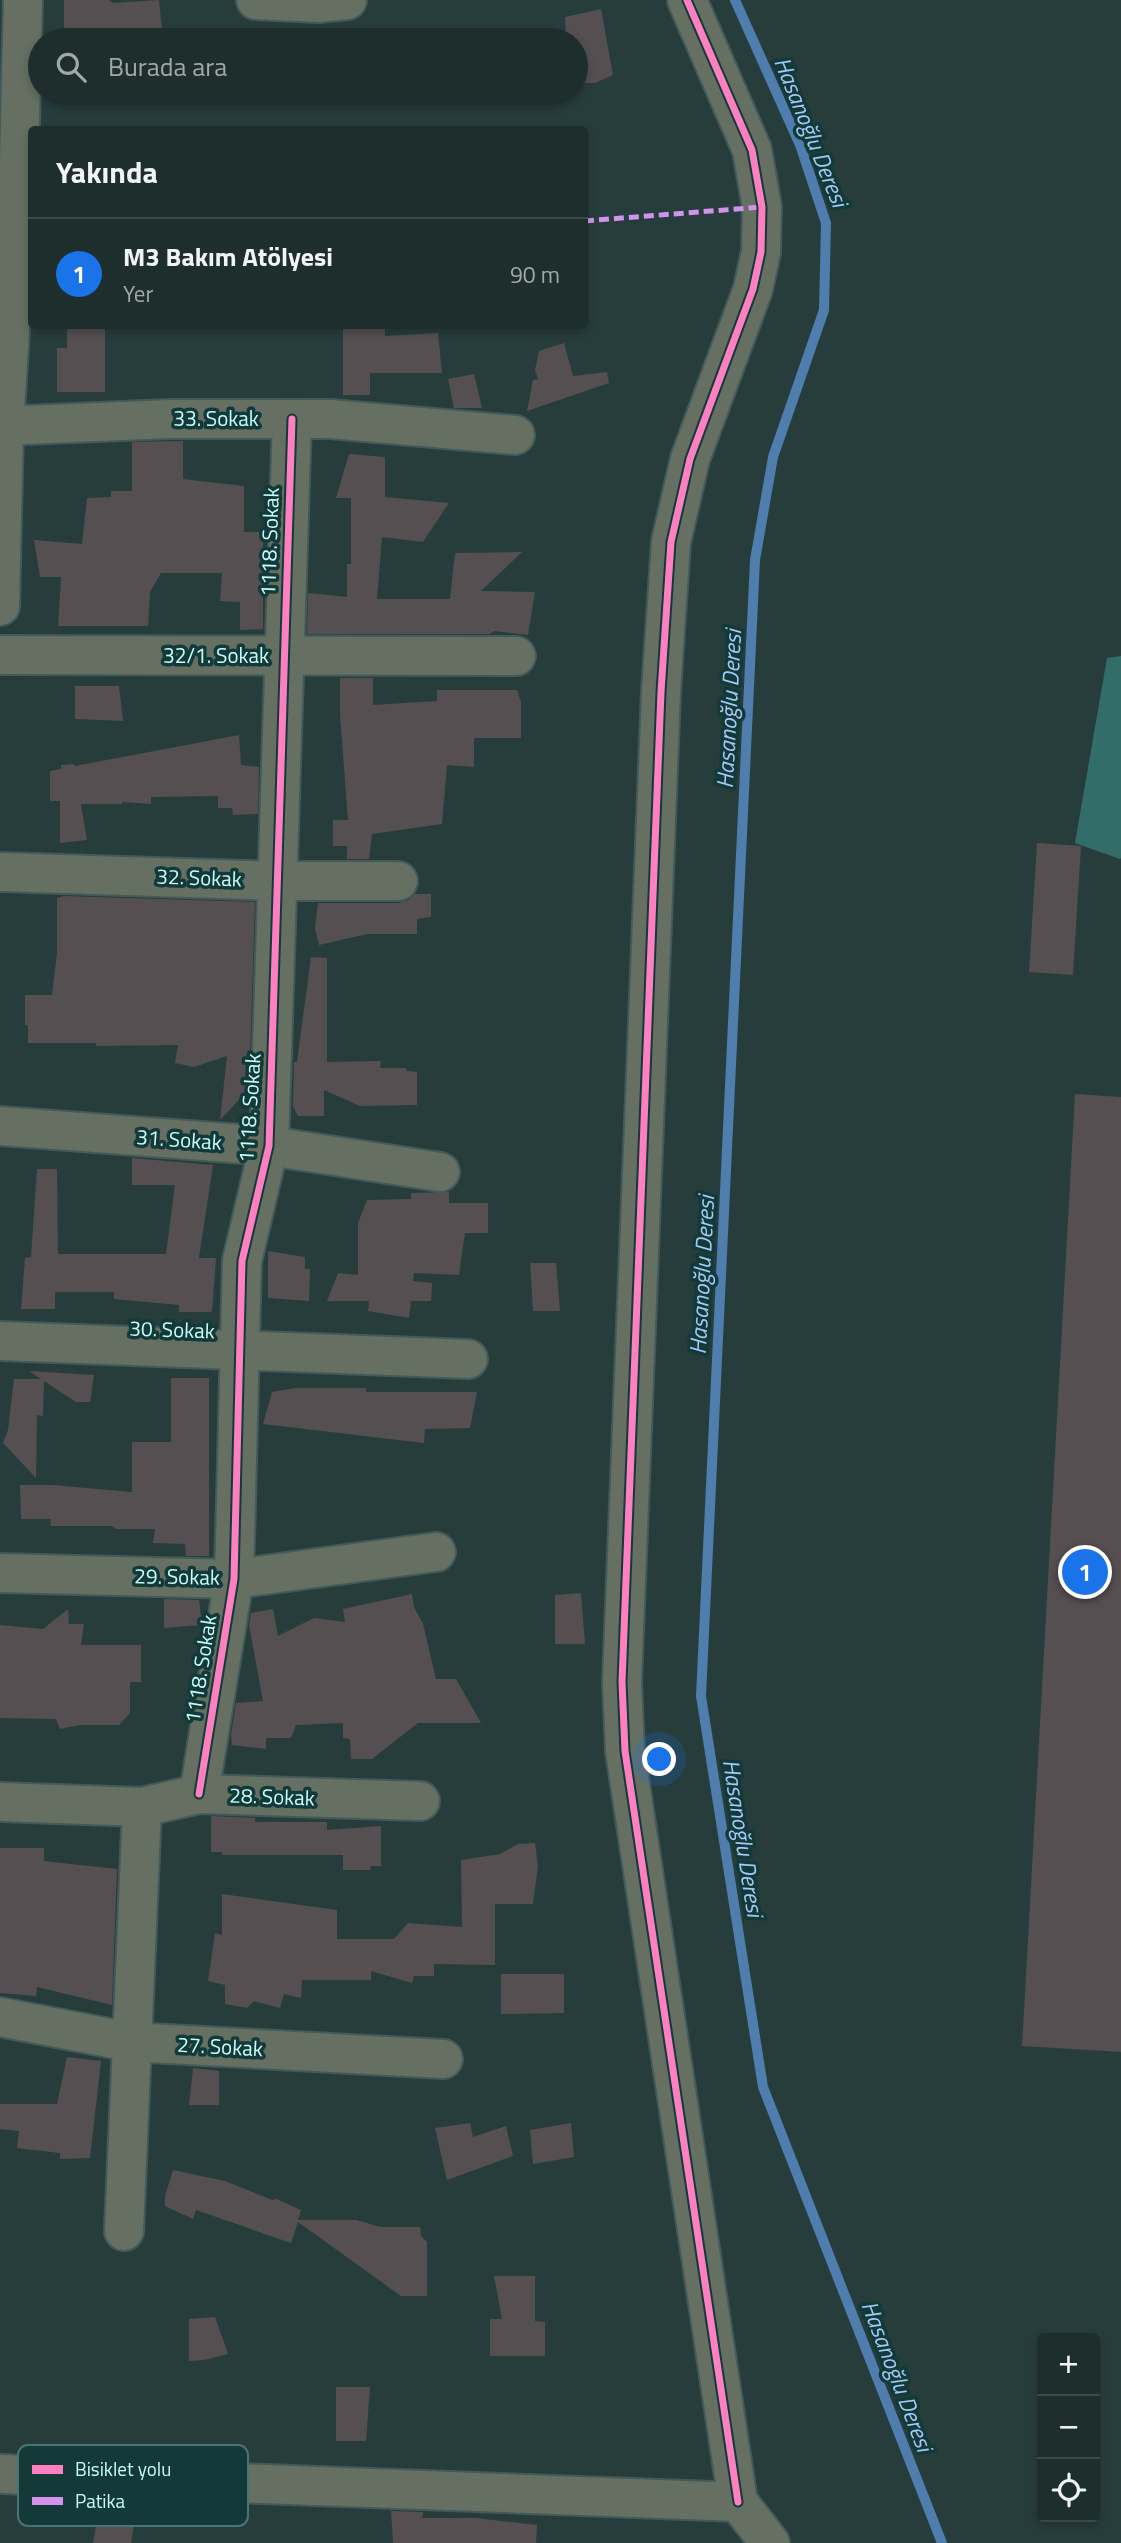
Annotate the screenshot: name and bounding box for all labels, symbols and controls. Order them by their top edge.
search box [28,28,588,105]
text: Burada ara [108,47,227,86]
icon: search [52,48,90,86]
water label: Hasanoğlu Deresi [765,52,858,214]
text: Yakında [56,149,158,195]
text: M3 Bakım Atölyesi [123,237,333,276]
text: 1 [73,257,85,292]
text: 90 m [510,257,560,292]
text: Yer [123,276,153,311]
street label: 33. Sokak [173,402,259,434]
street label: 1118. Sokak [251,487,287,597]
water label: Hasanoğlu Deresi [707,626,750,789]
street label: 32/1. Sokak [163,639,269,671]
street label: 32. Sokak [156,860,242,894]
street label: 1118. Sokak [229,1052,269,1164]
street label: 31. Sokak [135,1120,223,1158]
water label: Hasanoğlu Deresi [680,1192,723,1355]
street label: 30. Sokak [129,1312,215,1346]
pin: 1 [1062,1546,1108,1598]
street label: 29. Sokak [134,1559,220,1593]
street label: 1118. Sokak [176,1612,224,1725]
your location [642,1742,676,1776]
water label: Hasanoğlu Deresi [714,1757,774,1921]
street label: 28. Sokak [229,1779,315,1813]
street label: 27. Sokak [176,2028,264,2064]
water label: Hasanoğlu Deresi [853,2295,943,2458]
map controls [1037,2333,1100,2522]
button: + [1037,2333,1100,2396]
button: − [1037,2396,1100,2459]
legend [18,2445,248,2526]
text: Bisiklet yolu [75,2454,171,2483]
button: locate [1037,2459,1100,2522]
text: Patika [75,2486,126,2515]

